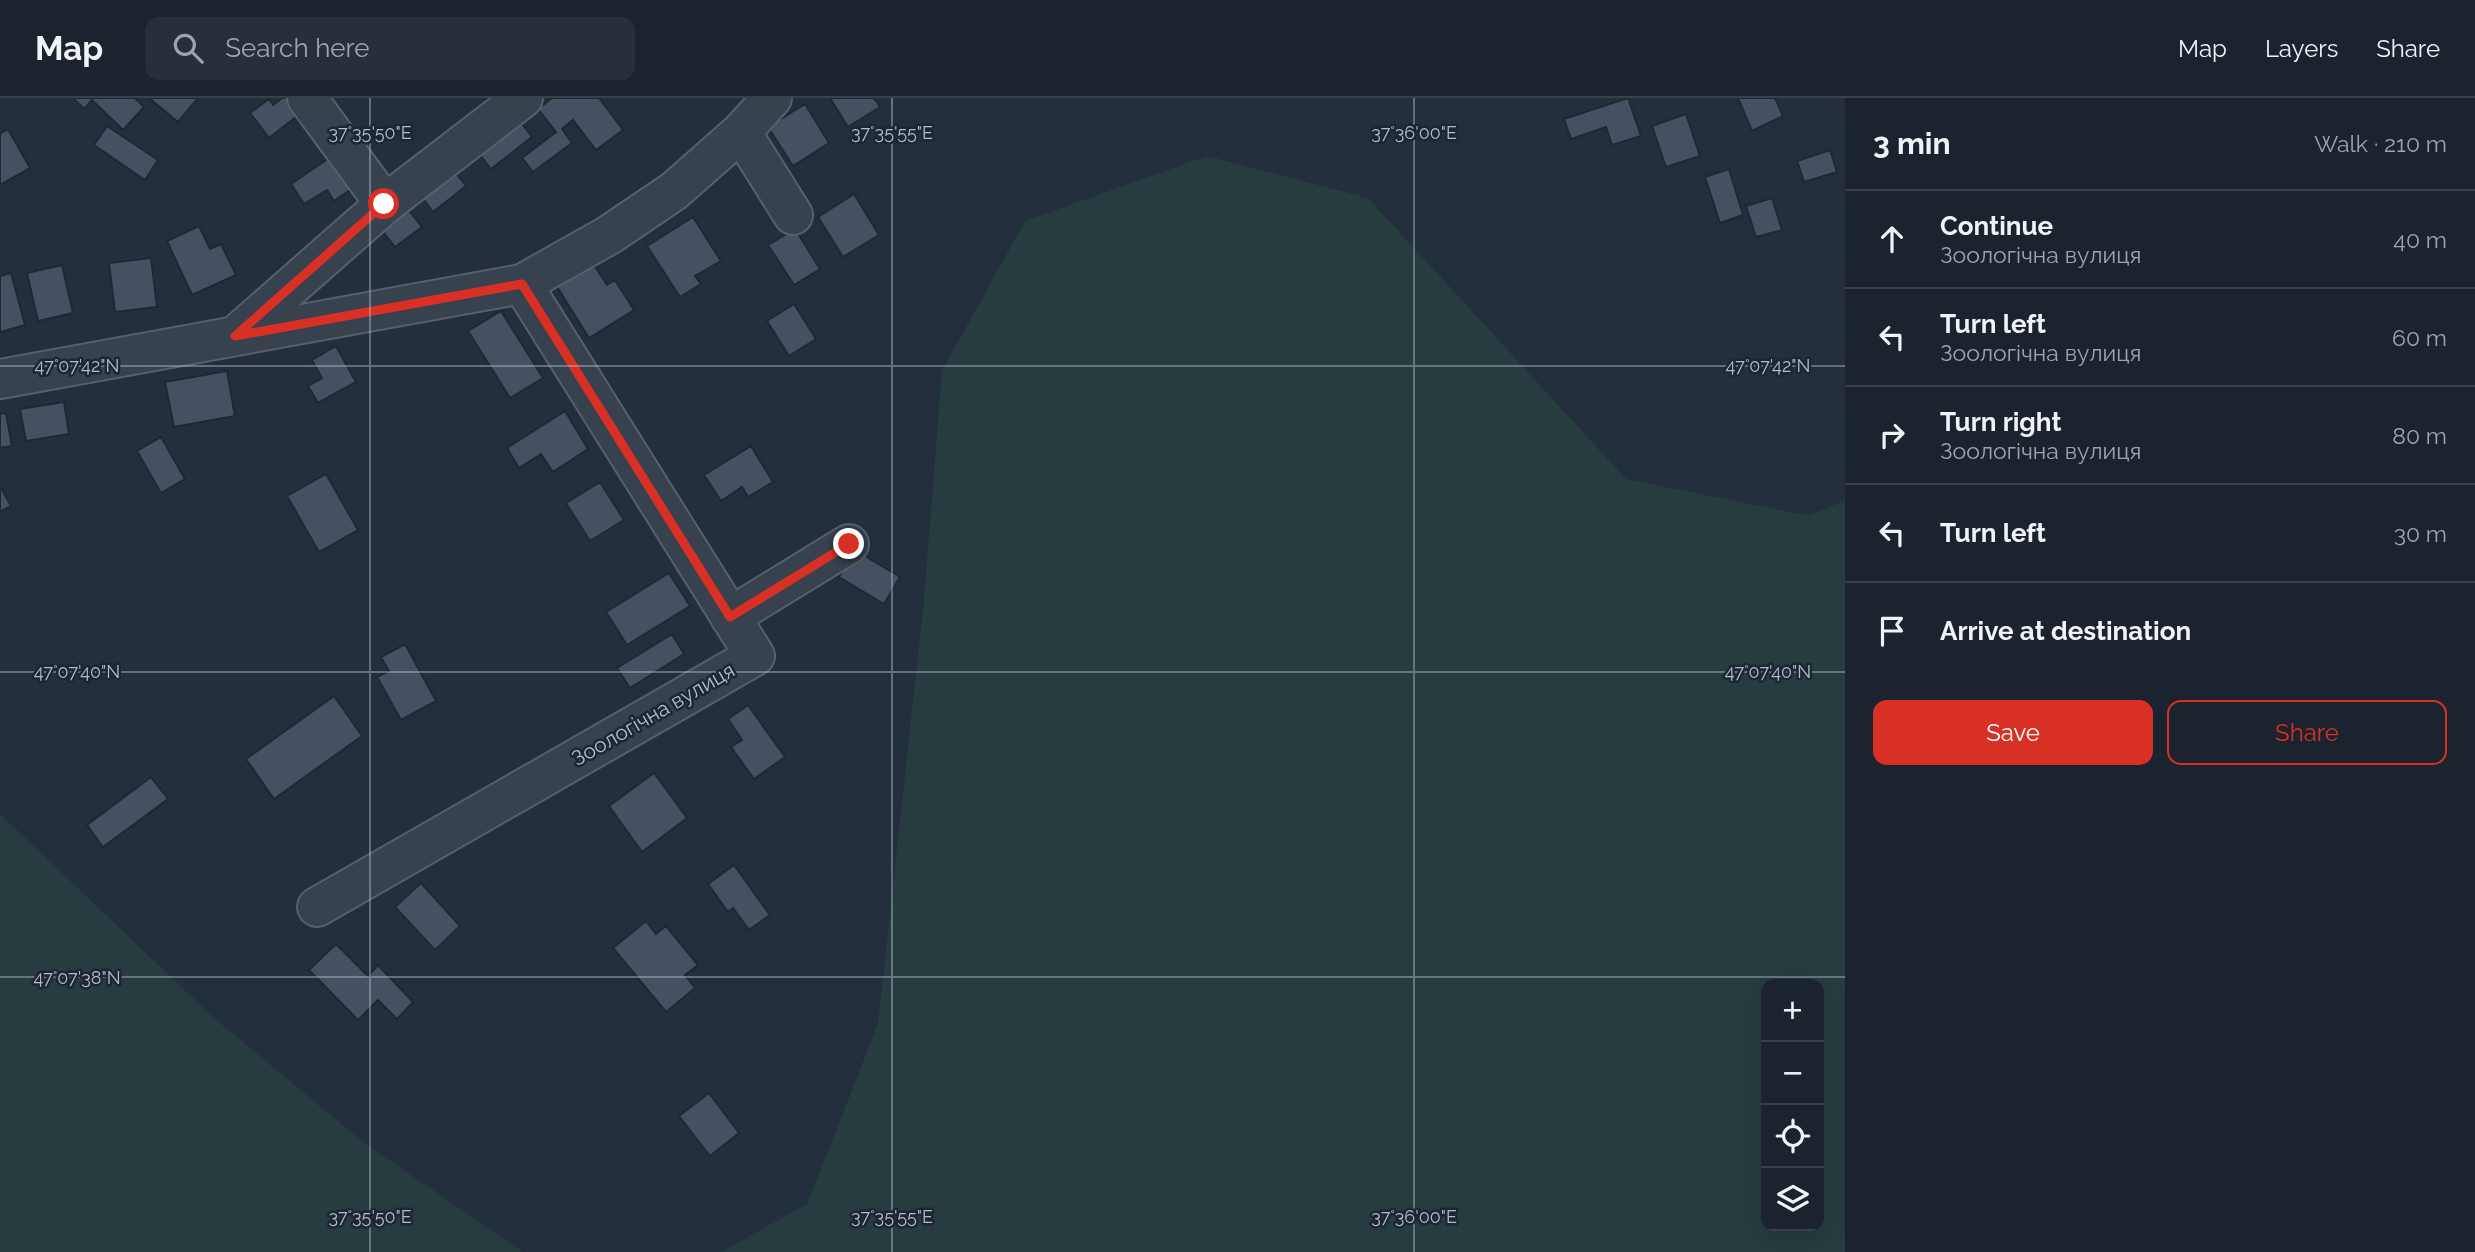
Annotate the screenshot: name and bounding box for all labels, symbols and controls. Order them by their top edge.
search box [145,17,635,80]
text: Map [35,29,103,68]
icon: search [169,29,207,67]
text: Search here [225,33,370,63]
text: Map [2178,34,2227,63]
text: Layers [2265,34,2338,63]
text: Share [2376,34,2440,63]
text: 37°35'50"E [328,122,412,143]
text: 37°35'55"E [851,122,933,143]
text: 37°36'00"E [1371,122,1457,143]
text: 3 min [1873,126,1951,161]
text: Walk · 210 m [2314,130,2447,157]
route start [368,188,399,219]
text: Continue [1940,211,2053,241]
icon: ahead [1873,220,1911,258]
text: 40 m [2393,226,2447,253]
text: Зоологічна вулиця [1940,241,2141,268]
text: Turn left [1940,309,2046,339]
icon: left [1873,318,1911,356]
text: 60 m [2392,324,2447,351]
text: Зоологічна вулиця [1940,339,2141,366]
text: 47°07'42"N [35,355,119,376]
text: 47°07'42"N [1726,355,1810,376]
text: Turn right [1940,407,2061,437]
icon: right [1873,416,1911,454]
text: 80 m [2392,422,2447,449]
text: Зоологічна вулиця [1940,437,2141,464]
icon: left [1873,514,1911,552]
text: Turn left [1940,518,2046,548]
text: 30 m [2394,520,2447,547]
route end [833,528,864,559]
icon: arrive [1873,612,1911,650]
text: Arrive at destination [1940,616,2191,646]
street label: Зоологічна вулиця [567,657,739,771]
text: 47°07'40"N [34,661,120,682]
text: 47°07'40"N [1725,661,1811,682]
button: Save [1873,700,2153,765]
button: Share [2167,700,2447,765]
text: 47°07'38"N [33,967,121,988]
map controls [1761,979,1824,1231]
button: + [1761,979,1824,1042]
button: − [1761,1042,1824,1105]
button: locate [1761,1105,1824,1168]
button: layers [1761,1168,1824,1231]
text: 37°35'50"E [328,1206,412,1227]
text: 37°35'55"E [851,1206,933,1227]
text: 37°36'00"E [1371,1206,1457,1227]

